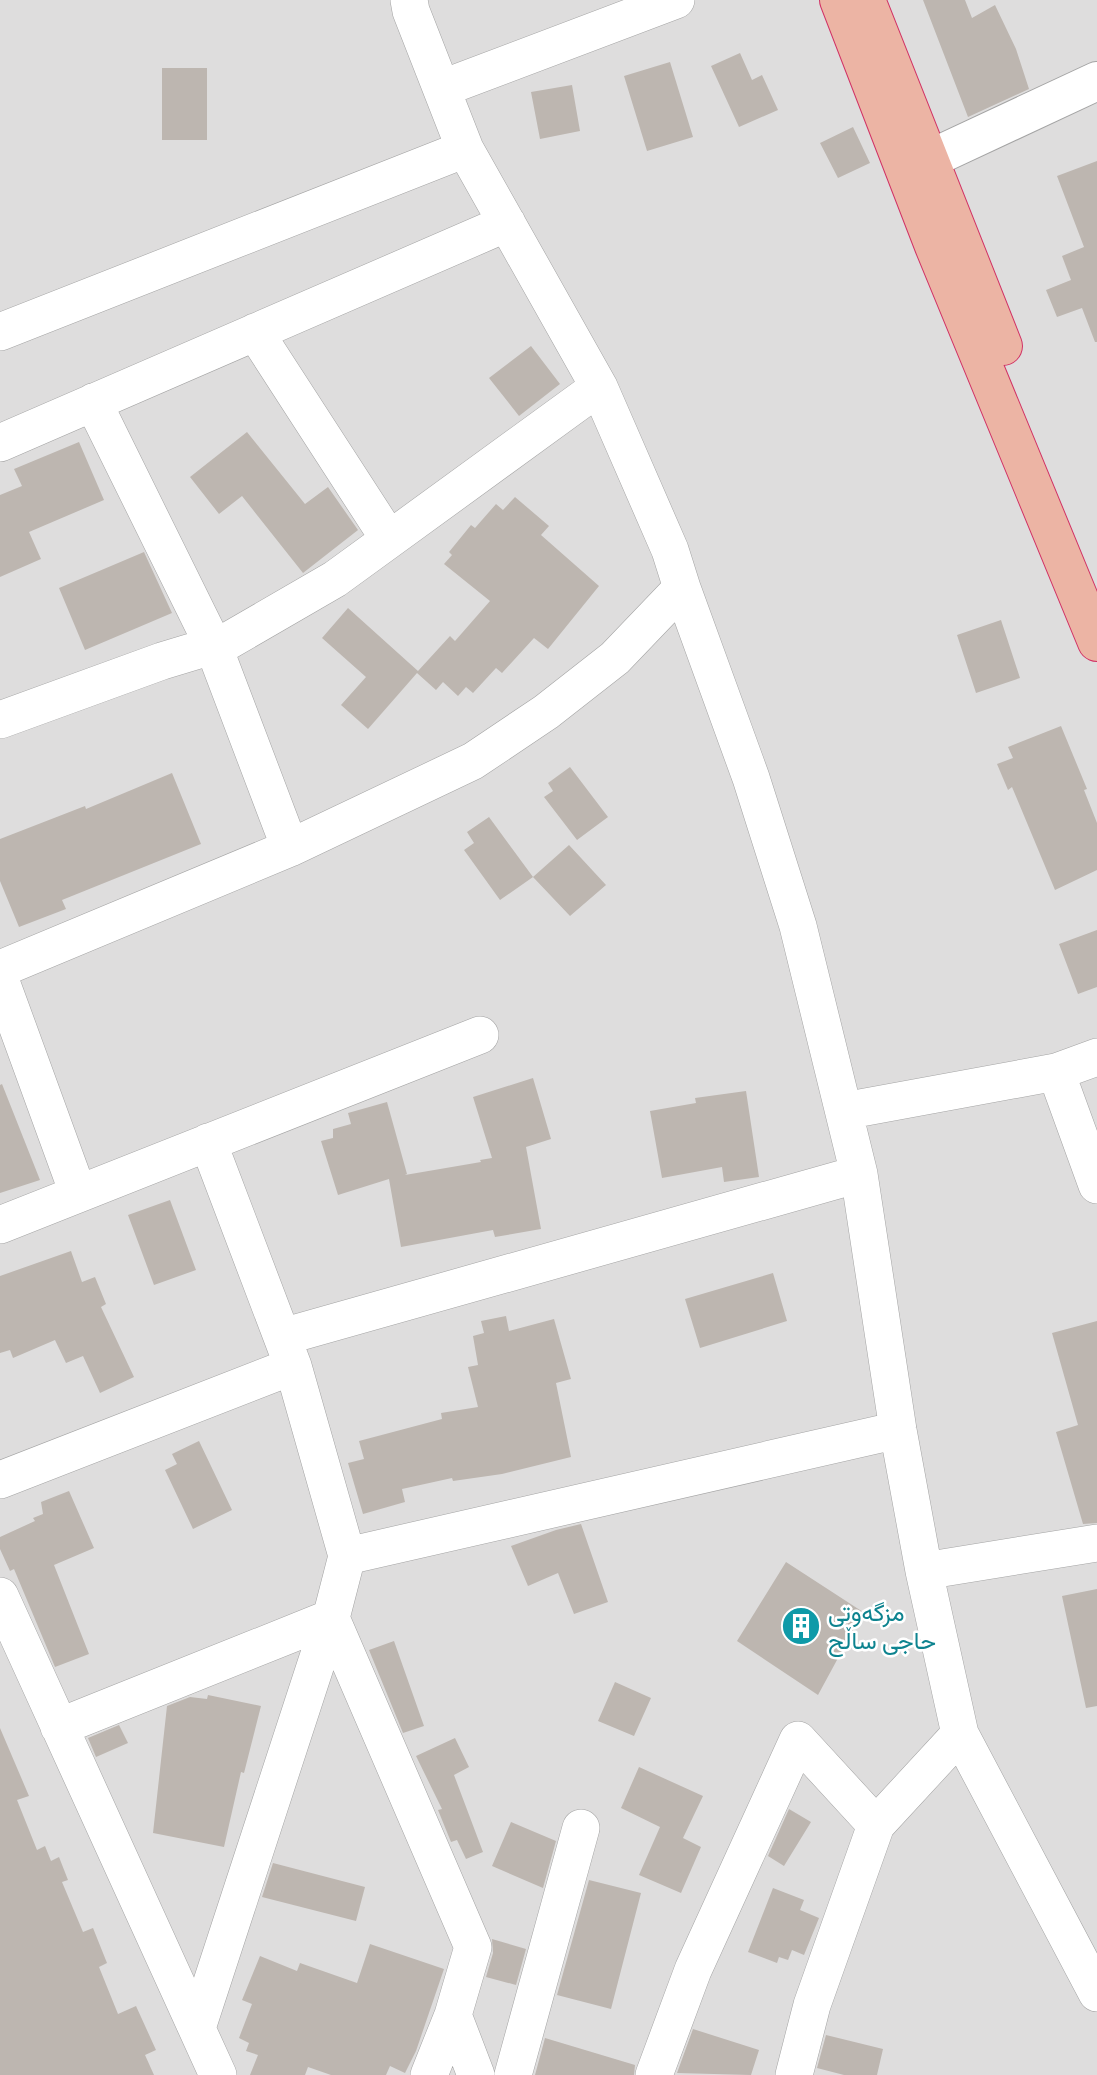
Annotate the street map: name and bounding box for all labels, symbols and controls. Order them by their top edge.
place label: مزگەوتی حاجی ساڵح [828,1598,936,1658]
building icon: مزگەوتی حاجی ساڵح [780,1605,822,1647]

